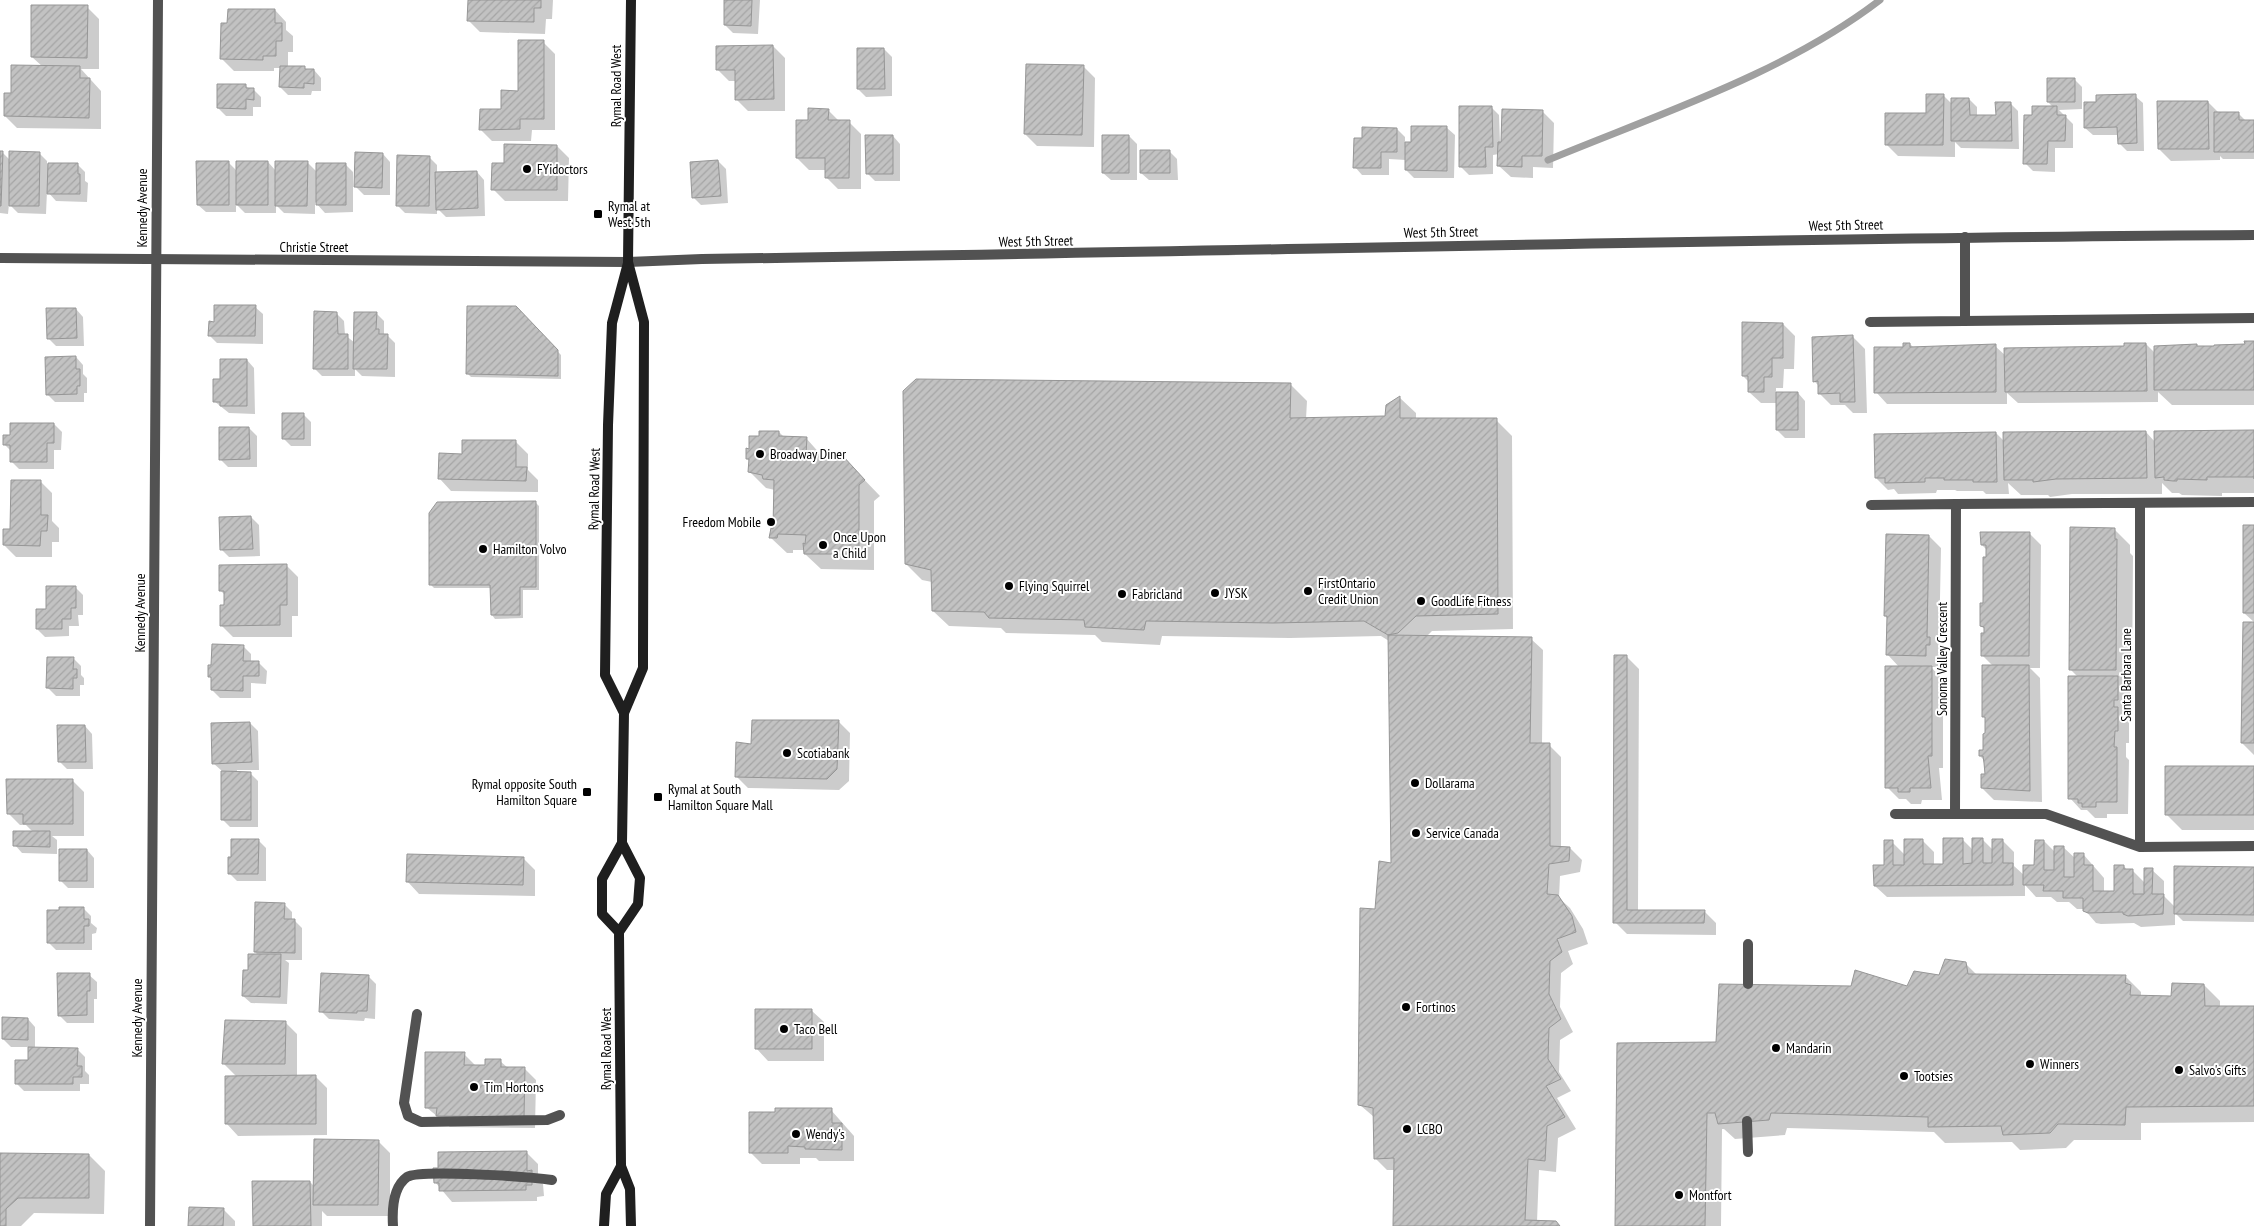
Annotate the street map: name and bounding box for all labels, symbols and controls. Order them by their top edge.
street label: Rymal Road West [607,45,625,127]
place label: FYidoctors [537,160,588,178]
marker: FYidoctors [521,163,533,175]
street label: Kennedy Avenue [133,168,151,248]
place label: Rymal at West 5th [608,197,651,231]
marker: Rymal at West 5th [592,208,604,220]
street label: West 5th Street [1809,215,1884,235]
street label: West 5th Street [1404,222,1479,242]
street label: West 5th Street [999,231,1074,251]
street label: Christie Street [280,238,349,256]
place label: Broadway Diner [770,445,846,463]
street label: Rymal Road West [584,447,604,530]
marker: Broadway Diner [754,448,766,460]
place label: Freedom Mobile [683,513,761,531]
marker: Freedom Mobile [765,516,777,528]
place label: Once Upon a Child [833,528,886,562]
marker: Once Upon a Child [817,539,829,551]
place label: Hamilton Volvo [493,540,567,558]
marker: Hamilton Volvo [477,543,489,555]
street label: Kennedy Avenue [131,573,149,653]
place label: FirstOntario Credit Union [1318,574,1378,608]
place label: Flying Squirrel [1019,577,1090,595]
marker: Flying Squirrel [1003,580,1015,592]
place label: JYSK [1224,584,1248,602]
place label: Fabricland [1132,585,1182,603]
marker: FirstOntario Credit Union [1302,585,1314,597]
marker: JYSK [1209,587,1221,599]
marker: Fabricland [1116,588,1128,600]
place label: GoodLife Fitness [1431,592,1511,610]
marker: GoodLife Fitness [1415,595,1427,607]
street label: Sonoma Valley Crescent [1933,602,1951,716]
street label: Santa Barbara Lane [2117,628,2135,722]
place label: Scotiabank [797,744,850,762]
marker: Scotiabank [781,747,793,759]
place label: Dollarama [1425,774,1475,792]
place label: Rymal opposite South Hamilton Square [472,775,577,809]
marker: Dollarama [1409,777,1421,789]
place label: Rymal at South Hamilton Square Mall [668,780,773,814]
marker: Rymal opposite South Hamilton Square [581,786,593,798]
marker: Rymal at South Hamilton Square Mall [652,791,664,803]
place label: Service Canada [1426,824,1499,842]
marker: Service Canada [1410,827,1422,839]
street label: Kennedy Avenue [128,978,146,1058]
place label: Fortinos [1416,998,1456,1016]
marker: Fortinos [1400,1001,1412,1013]
street label: Rymal Road West [597,1008,615,1090]
place label: Taco Bell [794,1020,838,1038]
marker: Taco Bell [778,1023,790,1035]
place label: Mandarin [1786,1039,1831,1057]
marker: Mandarin [1770,1042,1782,1054]
place label: Winners [2040,1055,2079,1073]
marker: Winners [2024,1058,2036,1070]
place label: Salvo's Gifts [2189,1061,2246,1079]
marker: Salvo's Gifts [2173,1064,2185,1076]
place label: Tootsies [1914,1067,1953,1085]
marker: Tootsies [1898,1070,1910,1082]
place label: Tim Hortons [484,1078,544,1096]
marker: Tim Hortons [468,1081,480,1093]
place label: LCBO [1417,1120,1443,1138]
marker: LCBO [1401,1123,1413,1135]
place label: Wendy's [806,1125,845,1143]
marker: Wendy's [790,1128,802,1140]
place label: Montfort [1689,1186,1732,1204]
marker: Montfort [1673,1189,1685,1201]

